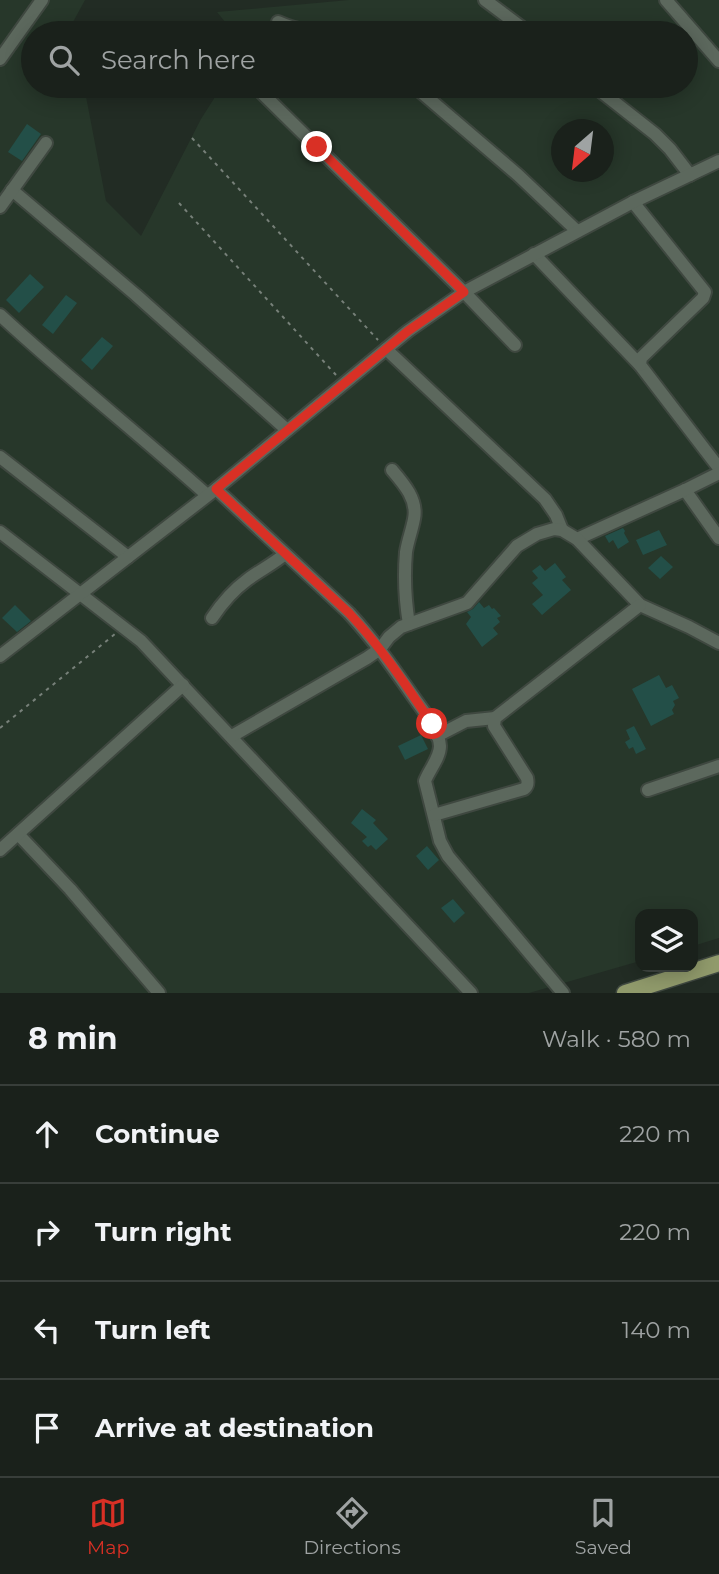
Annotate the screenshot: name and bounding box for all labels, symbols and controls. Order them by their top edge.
search box [21,21,698,98]
icon: search [45,41,83,79]
text: Search here [101,44,256,76]
north arrow [551,119,614,182]
route end [301,131,332,162]
route start [416,708,447,739]
map controls [635,909,698,972]
button: layers [635,909,698,972]
text: 8 min [28,1020,118,1057]
text: Walk · 580 m [542,1025,691,1053]
icon: ahead [28,1115,66,1153]
text: Continue [95,1118,220,1150]
text: 220 m [619,1120,691,1148]
icon: right [28,1213,66,1251]
text: Turn right [95,1216,231,1248]
text: 220 m [619,1218,691,1246]
icon: left [28,1311,66,1349]
text: Turn left [95,1314,211,1346]
text: 140 m [622,1316,691,1344]
icon: arrive [28,1409,66,1447]
text: Arrive at destination [95,1412,374,1444]
tab: Map [87,1494,129,1559]
tab: Directions [303,1494,401,1559]
tab: Saved [575,1494,632,1559]

